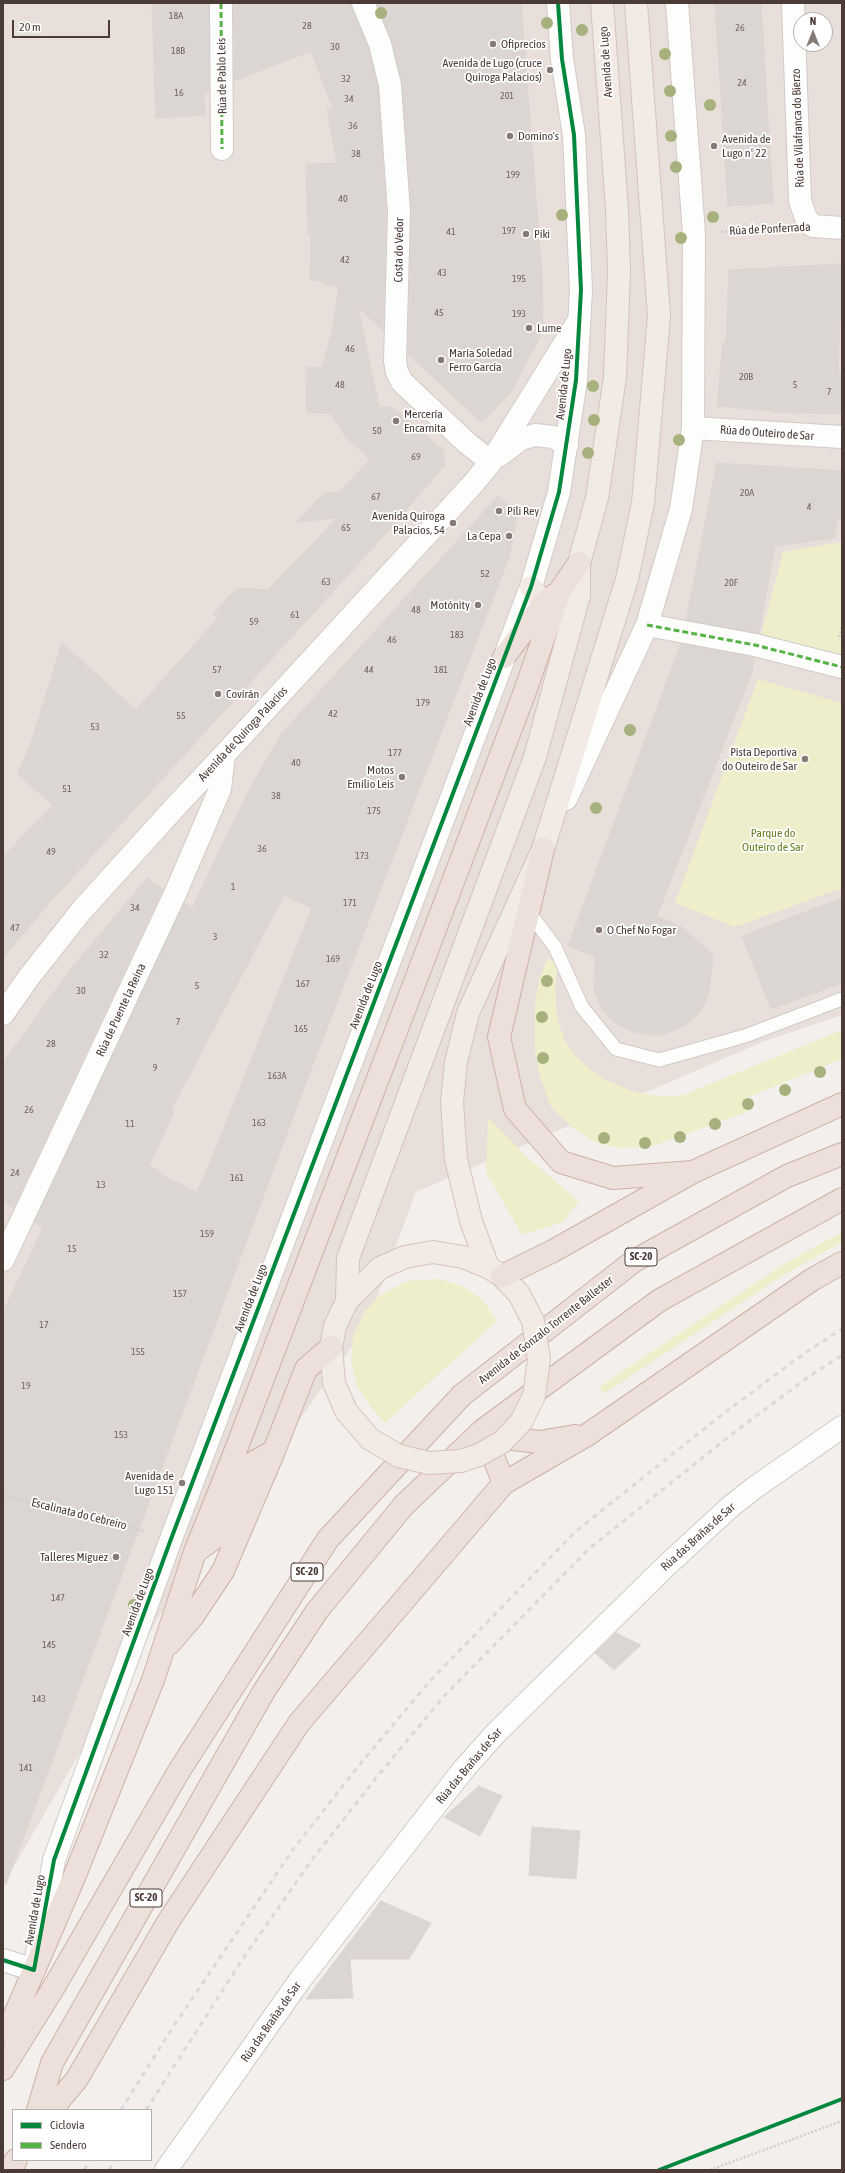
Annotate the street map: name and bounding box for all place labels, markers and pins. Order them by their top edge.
place label: Ofiprecios [501,37,546,51]
marker: Ofiprecios [488,39,498,49]
place label: Avenida de Lugo (cruce Quiroga Palacios) [442,56,542,84]
marker: Avenida de Lugo (cruce Quiroga Palacios) [545,65,555,75]
place label: Domino's [518,129,559,143]
marker: Domino's [505,131,515,141]
place label: Avenida de Lugo nº 22 [722,132,771,160]
marker: Avenida de Lugo nº 22 [709,141,719,151]
place label: Piki [534,227,550,241]
marker: Piki [521,229,531,239]
place label: Lume [537,321,562,335]
marker: Lume [524,323,534,333]
place label: María Soledad Ferro García [449,346,512,374]
marker: María Soledad Ferro García [436,355,446,365]
place label: Mercería Encarnita [404,407,446,435]
marker: Mercería Encarnita [391,416,401,426]
place label: Pili Rey [507,504,539,518]
marker: Pili Rey [494,506,504,516]
place label: Avenida Quiroga Palacios, 54 [372,509,445,537]
marker: Avenida Quiroga Palacios, 54 [448,518,458,528]
place label: La Cepa [467,529,501,543]
marker: La Cepa [504,531,514,541]
place label: Motónity [430,598,470,612]
marker: Motónity [473,600,483,610]
place label: Covirán [226,687,259,701]
marker: Covirán [213,689,223,699]
place label: Pista Deportiva do Outeiro de Sar [722,745,797,773]
marker: Pista Deportiva do Outeiro de Sar [800,754,810,764]
place label: Motos Emilio Leis [347,763,394,791]
marker: Motos Emilio Leis [397,772,407,782]
place label: O Chef No Fogar [607,923,676,937]
marker: O Chef No Fogar [594,925,604,935]
place label: Avenida de Lugo 151 [125,1469,174,1497]
marker: Avenida de Lugo 151 [177,1478,187,1488]
place label: Talleres Míguez [40,1550,108,1564]
marker: Talleres Míguez [111,1552,121,1562]

